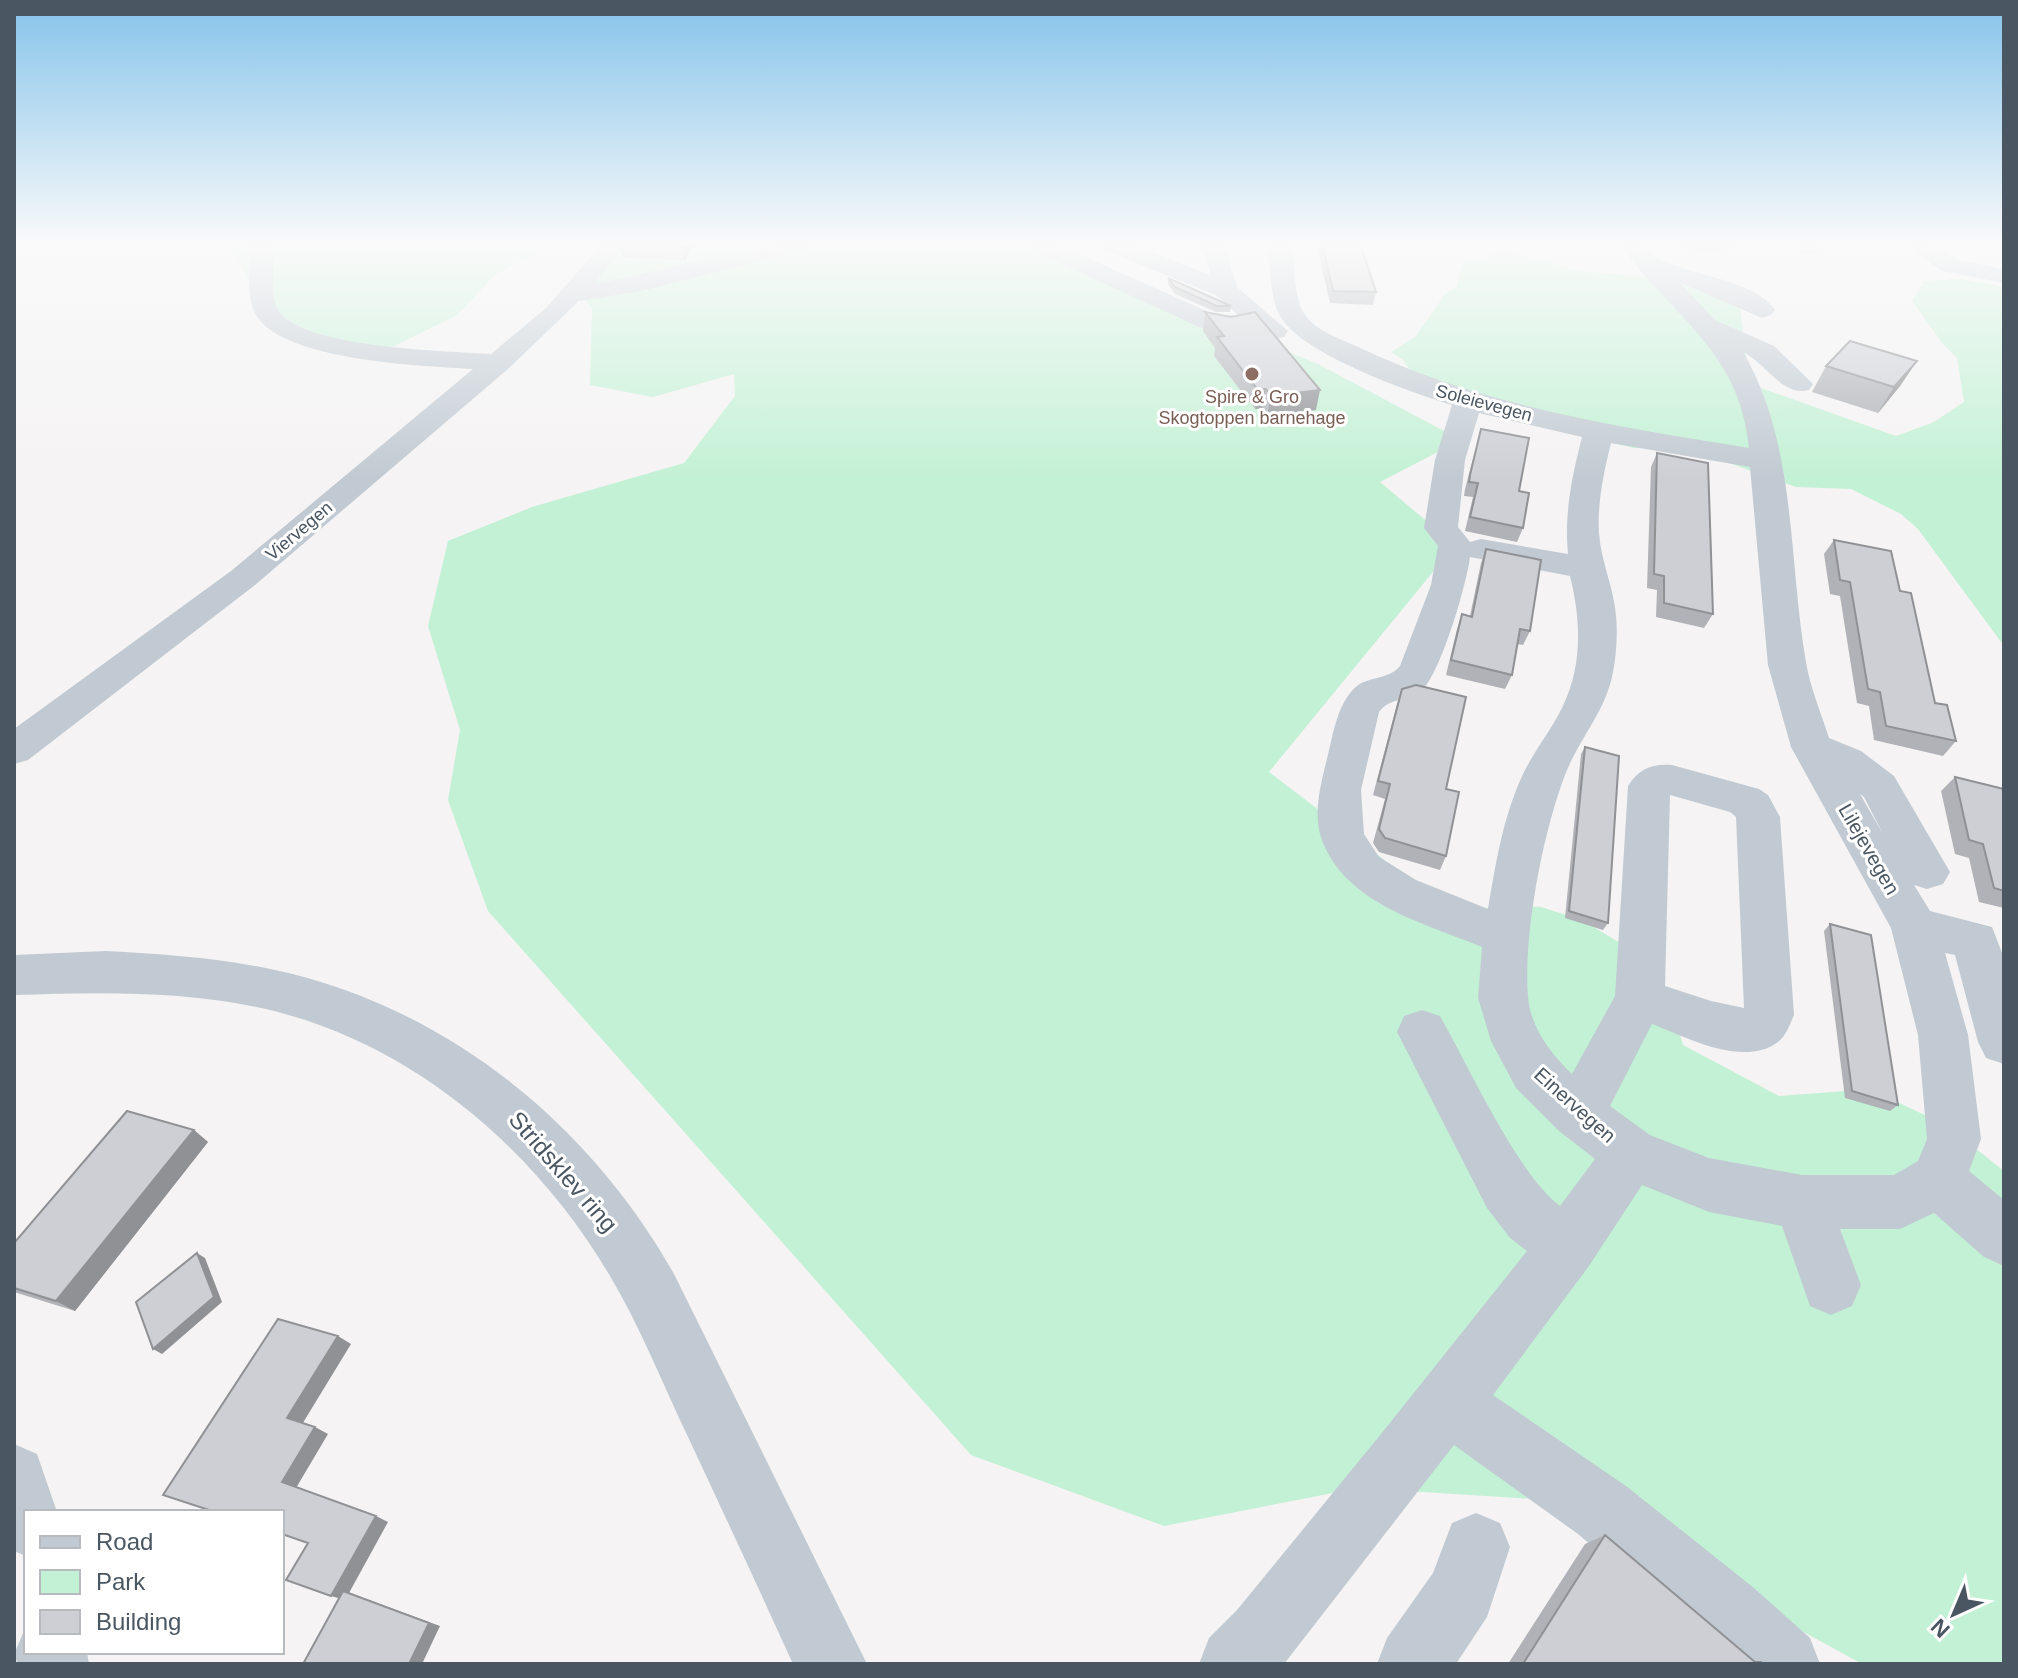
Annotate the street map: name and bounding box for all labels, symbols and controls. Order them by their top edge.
marker: Spire & Gro Skogtoppen barnehage [1243,365,1261,383]
street label: Soleievegen [1434,381,1534,425]
place label: Spire & Gro Skogtoppen barnehage [1158,387,1346,428]
street label: Viervegen [262,497,336,565]
street label: Lilejevegen [1834,800,1904,898]
street label: Einervegen [1530,1063,1620,1147]
street label: Stridsklev ring [504,1106,623,1237]
legend [24,1510,284,1654]
text: Road [96,1528,153,1555]
text: Park [96,1568,146,1595]
north arrow [1914,1574,1994,1654]
text: Building [96,1608,181,1635]
text: N [1926,1614,1955,1643]

